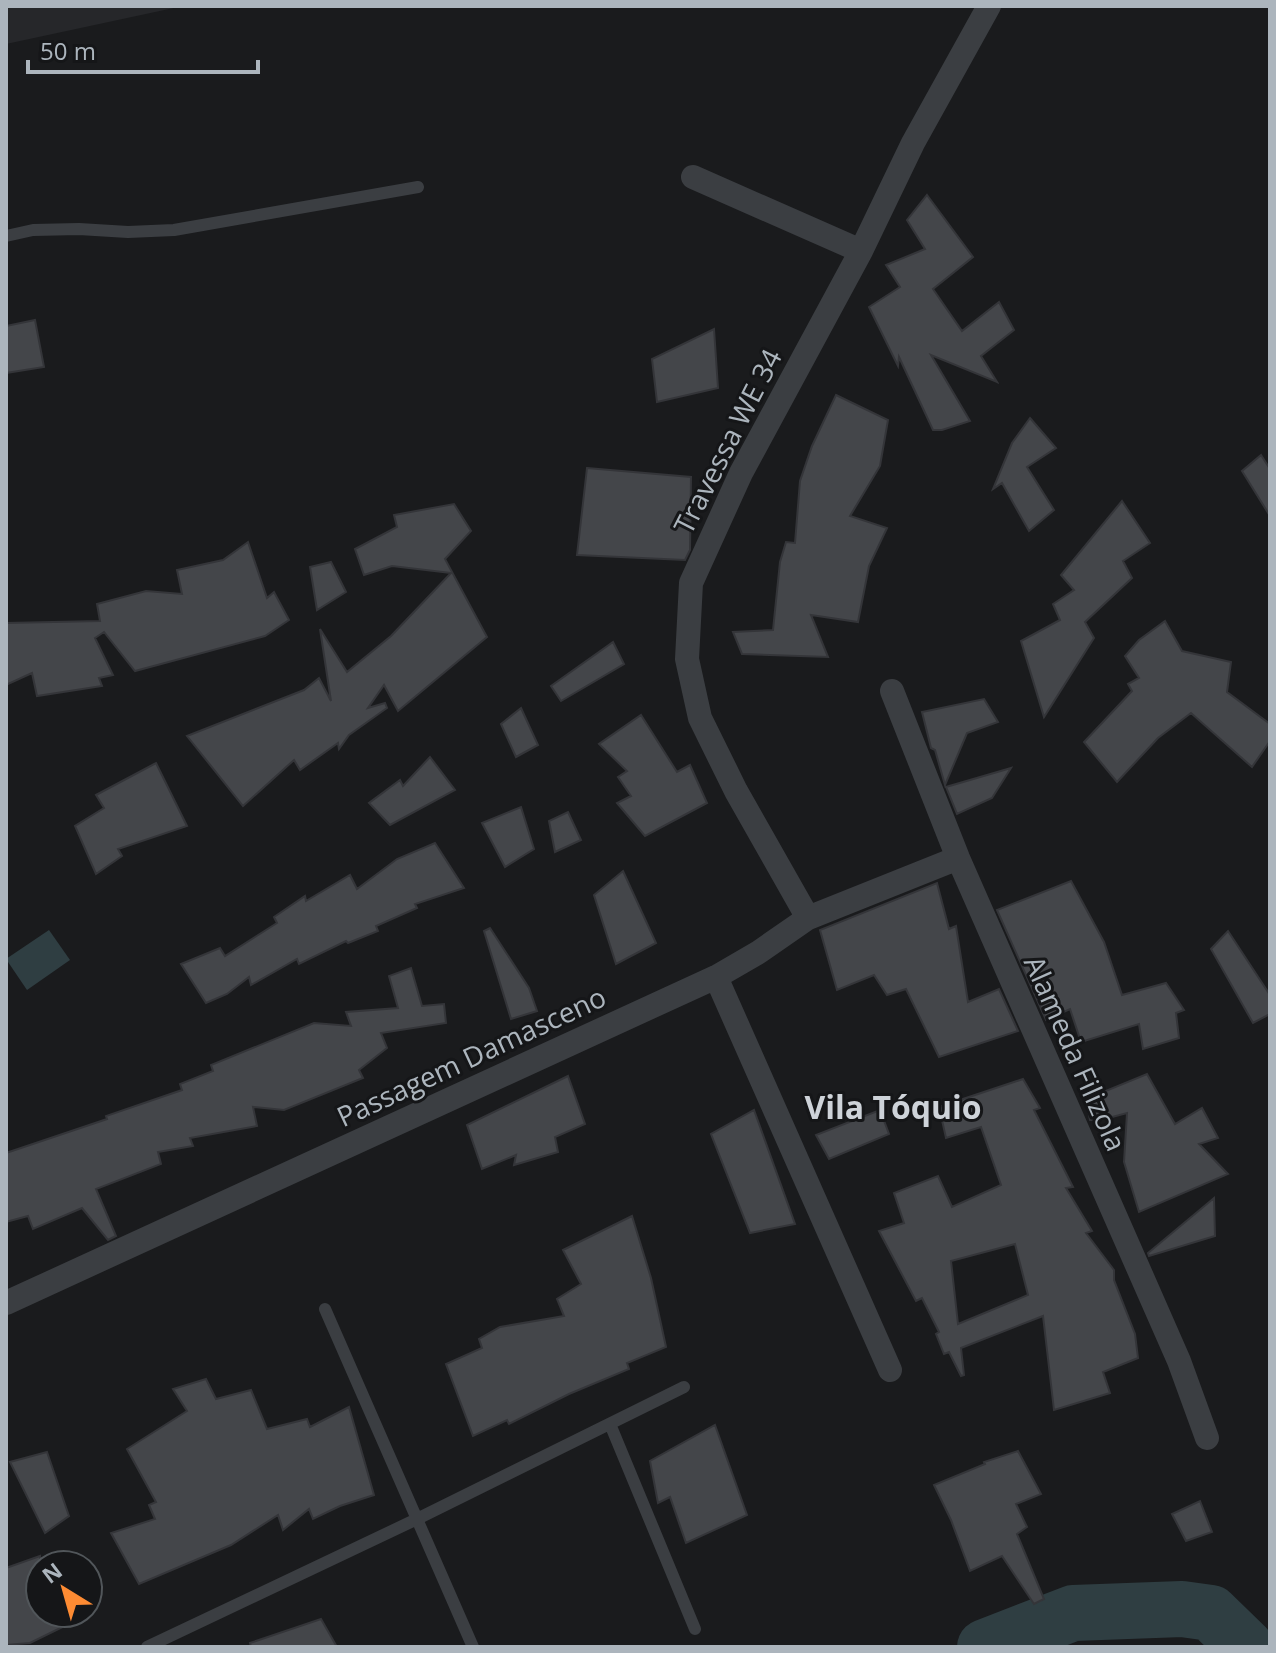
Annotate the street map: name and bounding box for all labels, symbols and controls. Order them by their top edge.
scale bar [28,24,258,74]
text: 50 m [40,34,96,67]
street label: Travessa WE 34 [664,342,790,540]
street label: Alameda Filizola [1016,949,1136,1157]
street label: Passagem Damasceno [330,977,612,1135]
district label: Vila Tóquio [804,1085,982,1128]
north arrow [24,1549,104,1629]
text: N [35,1555,68,1590]

